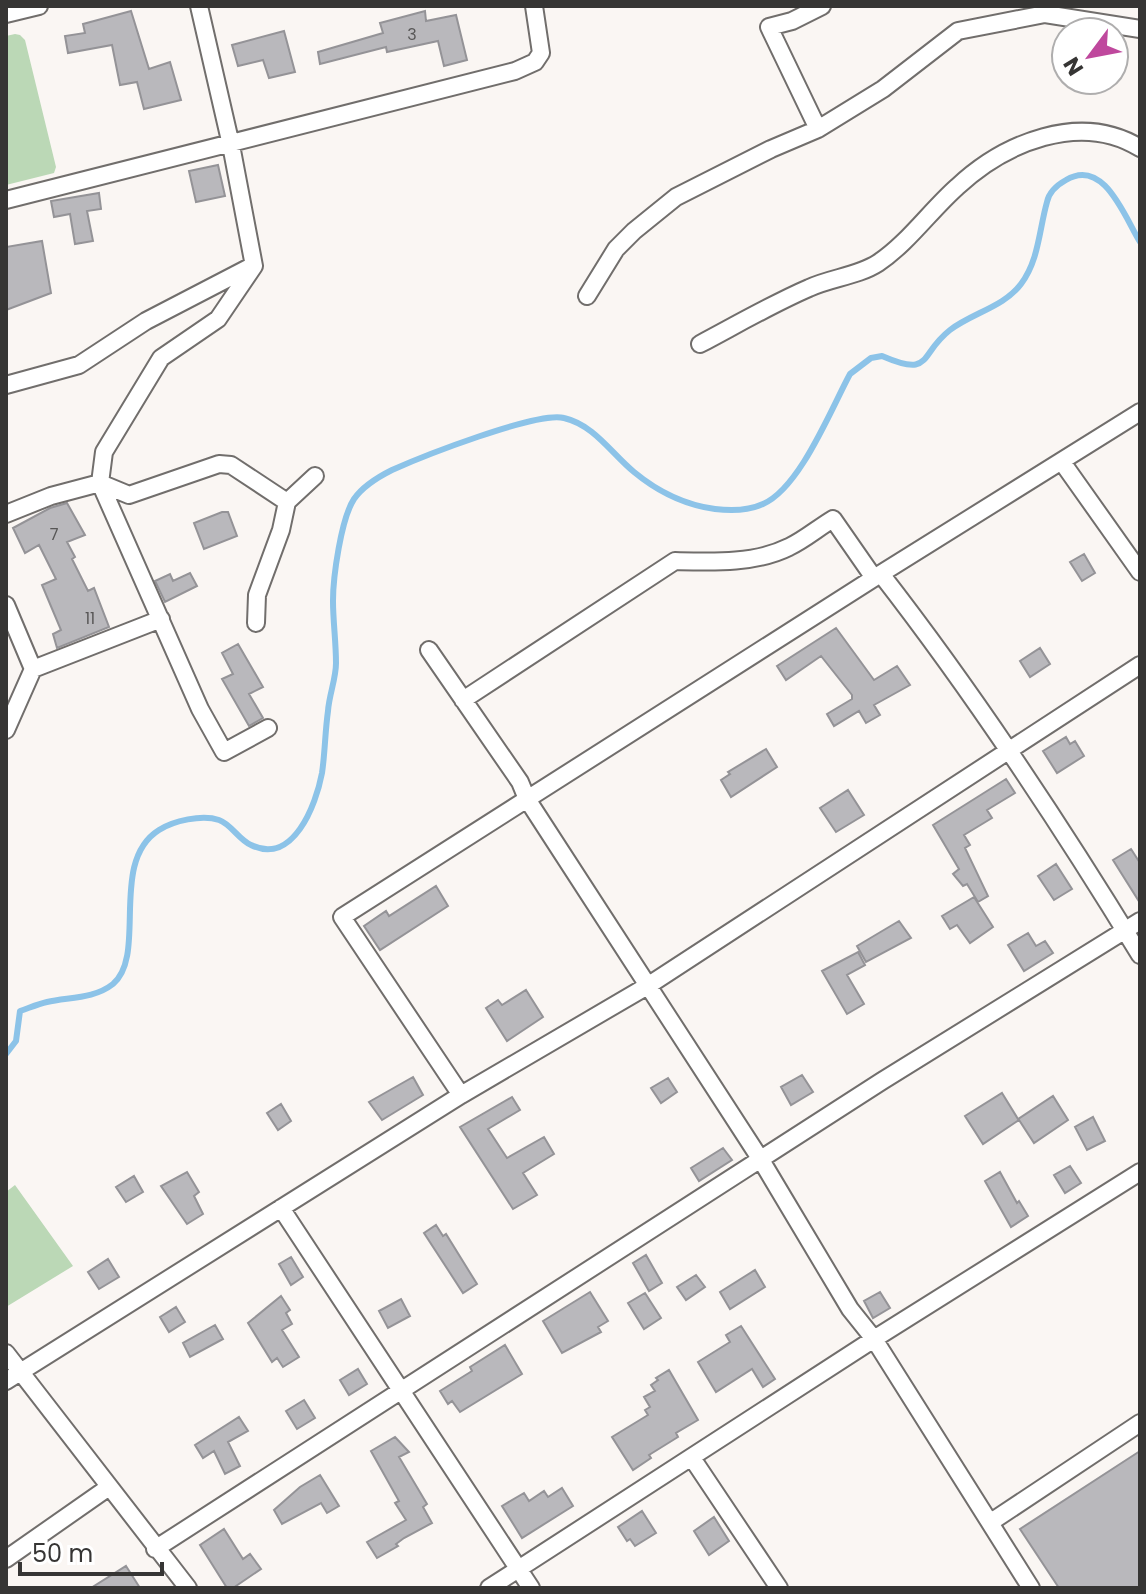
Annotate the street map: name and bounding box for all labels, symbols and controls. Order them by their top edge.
north arrow [1050,16,1130,96]
house number: 3 [407,23,417,46]
text: N [1056,51,1091,82]
house number: 7 [50,523,59,546]
house number: 11 [85,607,95,630]
scale bar [20,1526,162,1576]
text: 50 m [32,1537,93,1570]

